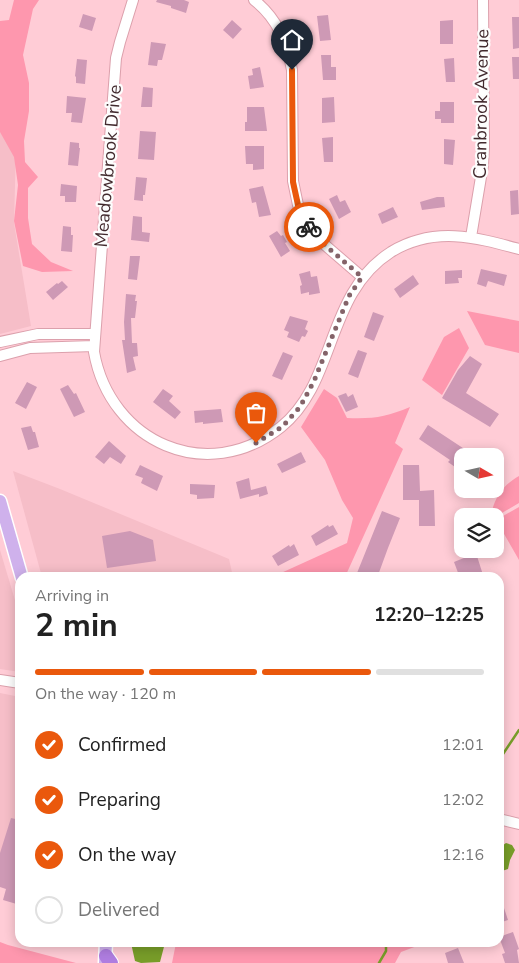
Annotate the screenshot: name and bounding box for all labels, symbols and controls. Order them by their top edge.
pin [271,19,313,70]
icon: home [278,26,306,54]
street label: Cranbrook Avenue [468,29,494,179]
street label: Meadowbrook Drive [89,84,127,248]
courier [284,202,334,252]
icon: bike [295,213,323,241]
pin [235,392,277,443]
icon: bag [242,399,270,427]
north arrow [454,448,504,498]
map controls [454,448,504,558]
button: layers [454,508,504,558]
text: Arriving in [35,585,109,607]
text: 12:20–12:25 [374,602,484,628]
text: 2 min [35,604,118,647]
text: On the way · 120 m [35,683,176,705]
icon: check [35,731,63,759]
text: Confirmed [78,732,166,758]
text: 12:01 [442,734,484,756]
icon: check [35,786,63,814]
text: Preparing [78,787,161,813]
text: 12:02 [442,789,484,811]
icon: check [35,841,63,869]
text: On the way [78,842,176,868]
text: 12:16 [442,844,484,866]
text: Delivered [78,897,160,923]

